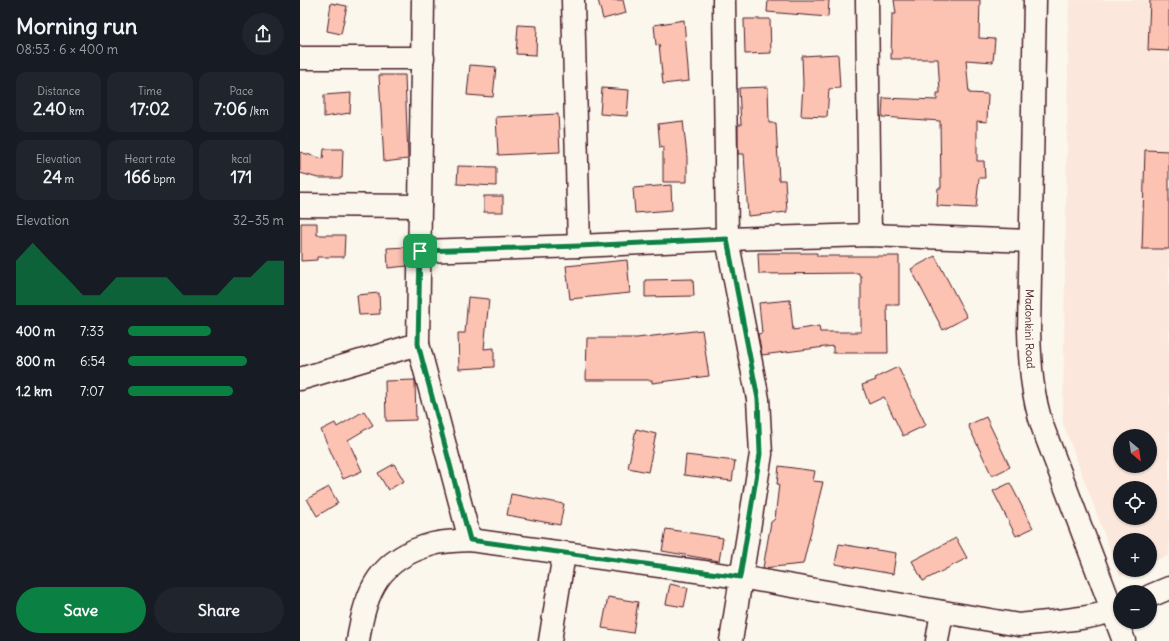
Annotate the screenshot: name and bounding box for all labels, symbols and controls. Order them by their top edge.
text: Morning run [16,12,138,40]
button: share [242,13,284,55]
text: 08:53 · 6 × 400 m [16,41,118,58]
text: Distance [37,84,80,98]
text: Time [138,84,162,98]
text: Pace [229,84,253,98]
text: 2.40 [33,98,66,120]
text: 17:02 [130,98,170,120]
text: 7:06 [214,98,247,120]
text: km [66,104,84,118]
text: /km [247,104,269,118]
text: Elevation [36,152,81,166]
text: Heart rate [124,152,176,166]
text: kcal [231,152,251,166]
text: 24 [43,166,62,188]
text: 166 [125,166,151,188]
text: 171 [230,166,252,188]
text: m [62,172,74,186]
text: bpm [151,172,175,186]
text: Elevation [16,212,69,229]
text: 32–35 m [233,212,284,229]
pin [403,234,437,268]
icon: arrive [409,240,431,262]
street label: Madonkini Road [1022,289,1038,370]
text: 400 m [16,323,55,340]
text: 7:33 [80,323,104,340]
text: 800 m [16,353,55,370]
text: 6:54 [80,353,105,370]
text: 1.2 km [16,383,52,400]
text: 7:07 [80,383,104,400]
north arrow [1113,429,1157,473]
map controls [1113,429,1157,629]
button: locate [1113,481,1157,525]
button: + [1113,533,1157,577]
button: − [1113,585,1157,629]
button: Save [16,587,146,633]
button: Share [154,587,284,633]

